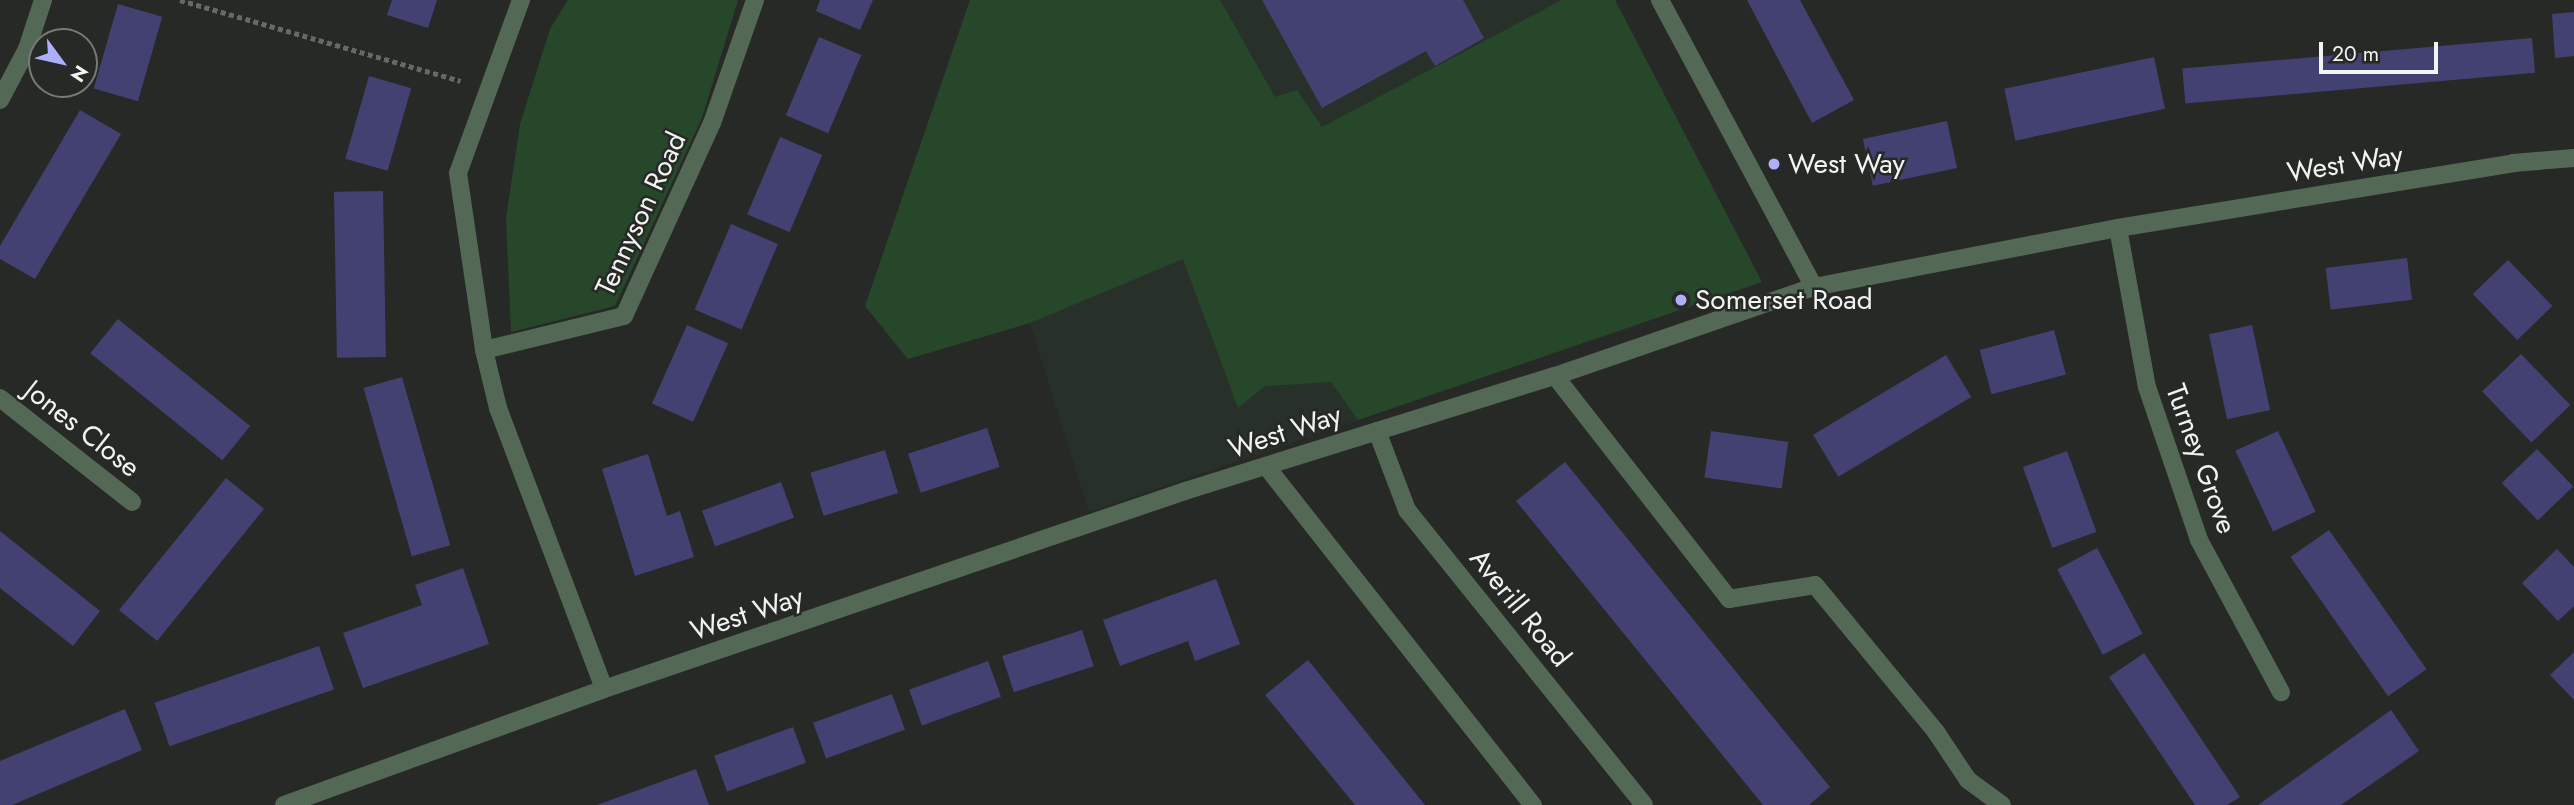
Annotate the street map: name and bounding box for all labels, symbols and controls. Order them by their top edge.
north arrow [28,28,98,98]
scale bar [2322,28,2441,72]
text: 20 m [2332,39,2379,69]
text: N [64,60,95,87]
street label: Tennyson Road [589,127,693,301]
street label: West Way [2285,138,2405,190]
place label: West Way [1788,147,1905,181]
marker: West Way [1766,156,1782,172]
place label: Somerset Road [1695,283,1873,317]
marker: Somerset Road [1673,292,1689,308]
street label: Jones Close [18,373,146,485]
street label: Turney Grove [2158,380,2244,538]
street label: West Way [1224,398,1346,466]
street label: Averill Road [1462,542,1578,674]
street label: West Way [686,580,808,648]

